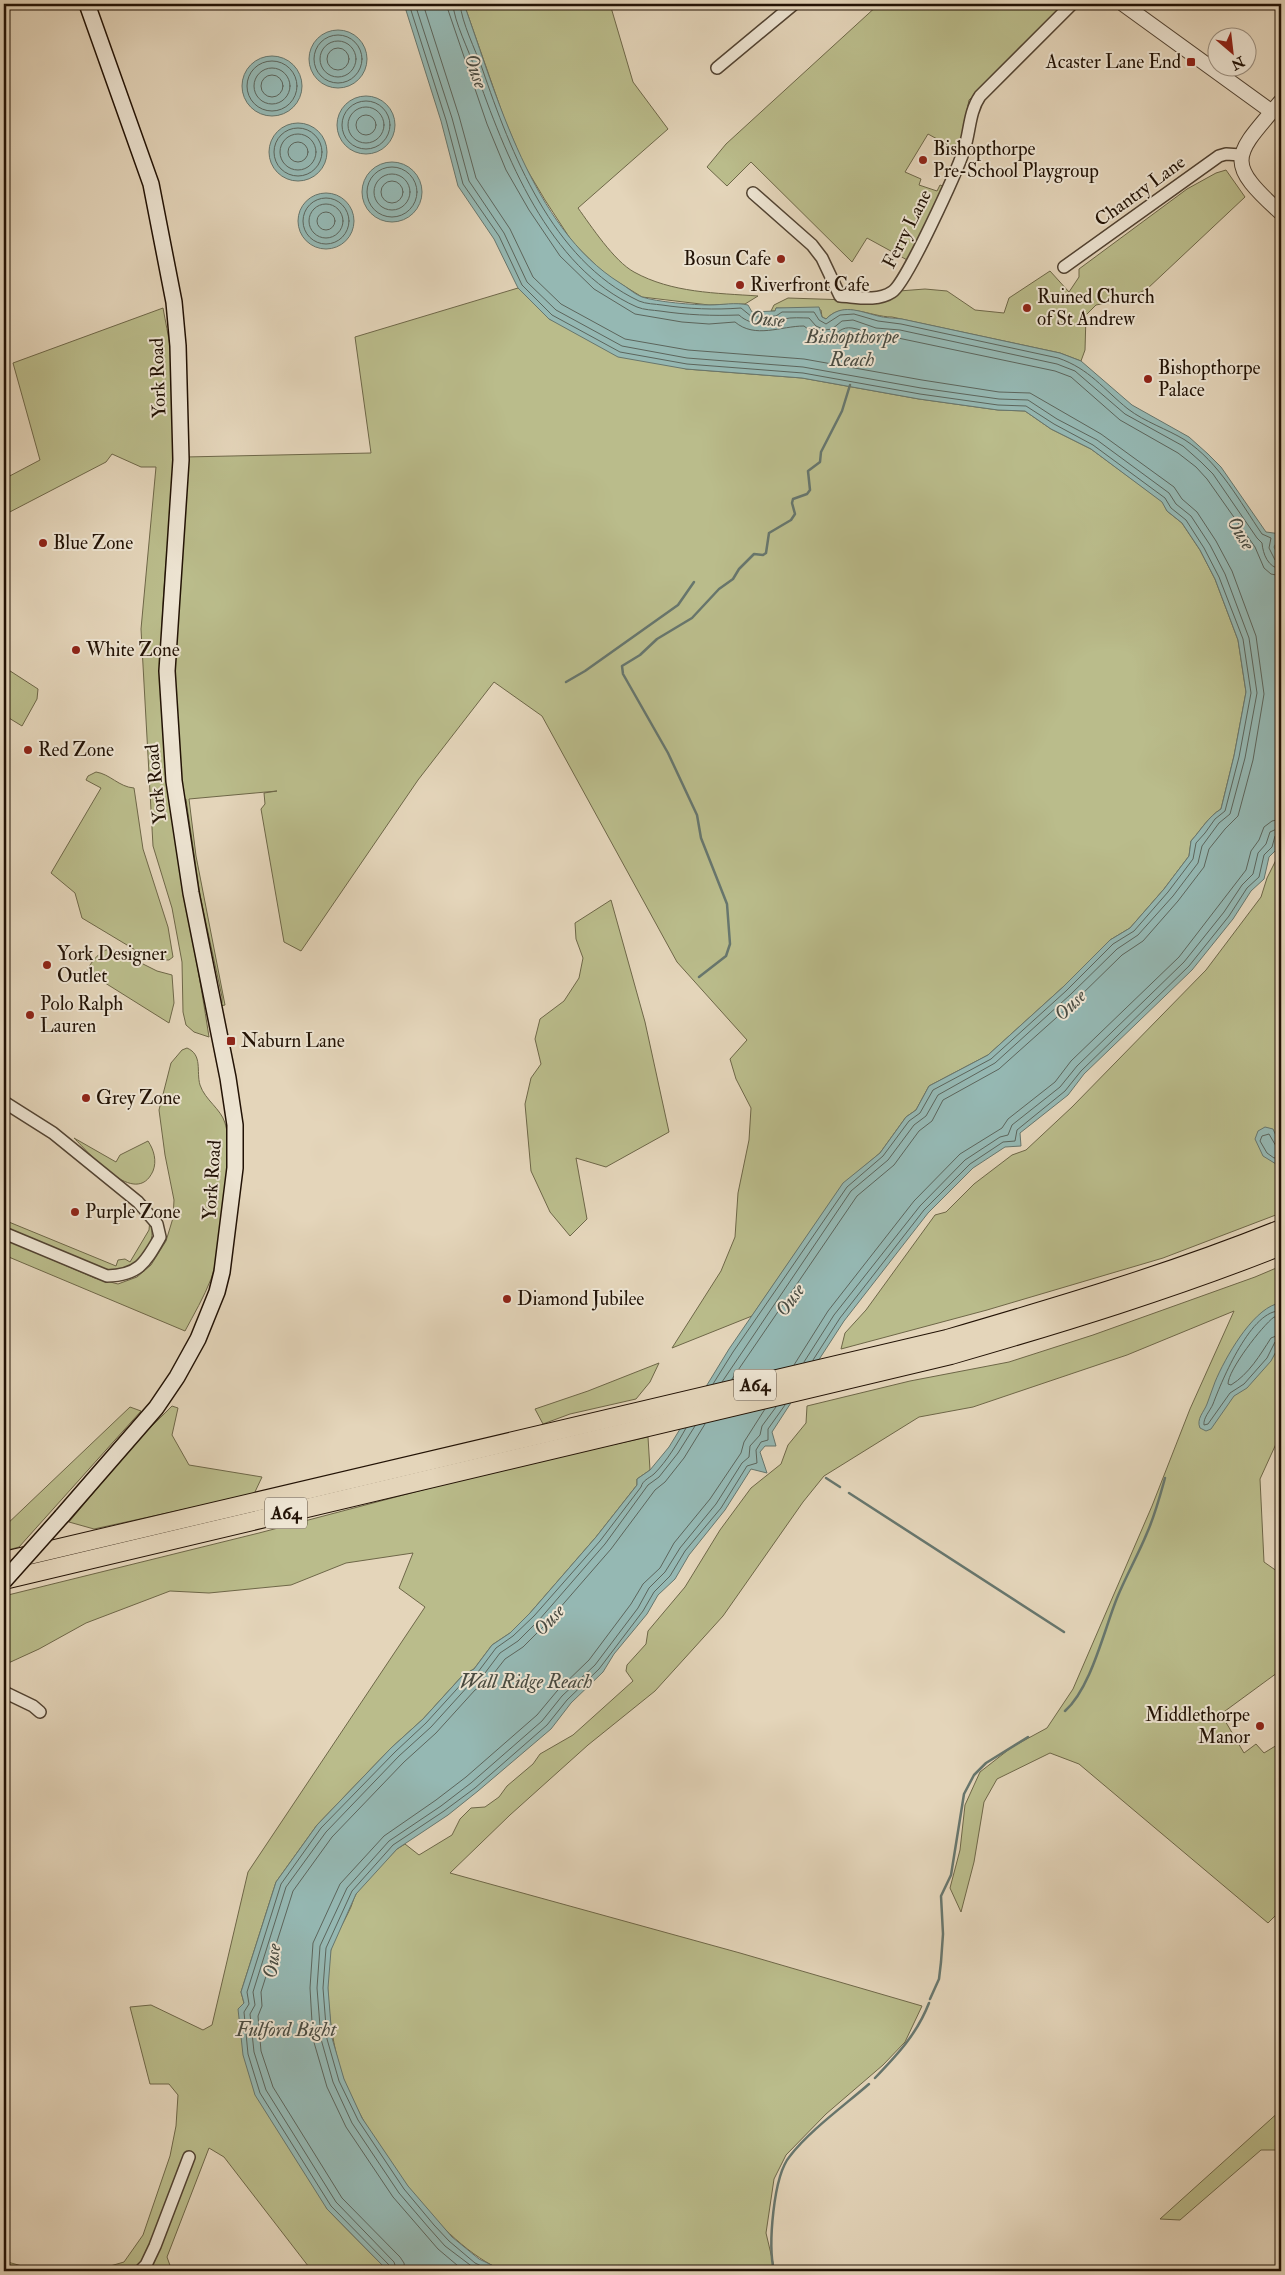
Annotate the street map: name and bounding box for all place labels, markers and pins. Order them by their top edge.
place label: Acaster Lane End [1045,50,1182,74]
marker: Acaster Lane End [1185,56,1197,68]
place label: Bishopthorpe Pre-School Playgroup [933,137,1099,184]
marker: Bishopthorpe Pre-School Playgroup [917,154,929,166]
place label: Bosun Cafe [684,247,771,271]
marker: Bosun Cafe [775,253,787,265]
place label: Riverfront Cafe [750,273,869,297]
marker: Riverfront Cafe [734,279,746,291]
place label: Ruined Church of St Andrew [1037,285,1155,331]
marker: Ruined Church of St Andrew [1021,302,1033,314]
place label: Bishopthorpe Palace [1158,356,1261,402]
marker: Bishopthorpe Palace [1142,373,1154,385]
place label: Blue Zone [53,531,133,555]
marker: Blue Zone [37,537,49,549]
place label: White Zone [85,638,180,662]
marker: White Zone [70,644,82,656]
place label: Red Zone [38,738,114,762]
marker: Red Zone [22,744,34,756]
place label: York Designer Outlet [57,942,167,988]
marker: York Designer Outlet [41,959,53,971]
place label: Polo Ralph Lauren [40,992,123,1038]
marker: Polo Ralph Lauren [24,1009,36,1021]
place label: Naburn Lane [241,1029,345,1053]
marker: Naburn Lane [225,1035,237,1047]
place label: Grey Zone [96,1086,180,1110]
marker: Grey Zone [80,1092,92,1104]
place label: Purple Zone [85,1200,180,1225]
marker: Purple Zone [69,1206,81,1218]
place label: Diamond Jubilee [517,1287,644,1311]
marker: Diamond Jubilee [501,1293,513,1305]
place label: Middlethorpe Manor [1145,1703,1250,1749]
marker: Middlethorpe Manor [1254,1720,1266,1732]

